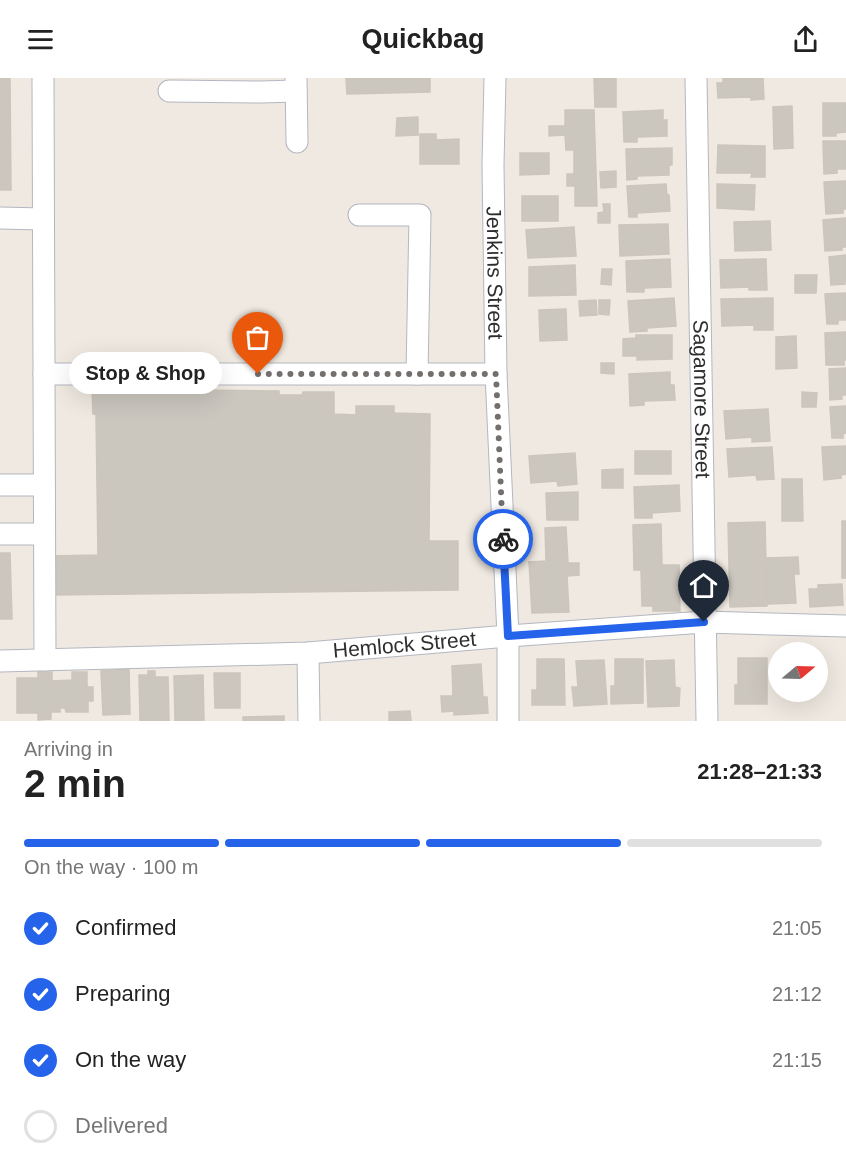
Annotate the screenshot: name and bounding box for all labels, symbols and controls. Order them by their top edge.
icon: menu [24,23,57,56]
icon: share [789,23,822,56]
text: Quickbag [361,24,485,54]
street label: Jenkins Street [483,206,508,340]
pin [232,312,283,374]
street label: Sagamore Street [689,319,715,479]
icon: bag [241,321,274,354]
callout: Stop & Shop [69,353,222,395]
text: Stop & Shop [86,362,205,384]
courier [473,509,533,569]
icon: bike [487,523,520,556]
pin [678,560,729,622]
icon: home [687,569,720,602]
street label: Hemlock Street [332,627,477,662]
north arrow [768,642,828,702]
map controls [768,642,828,702]
text: Arriving in [24,738,113,760]
text: 21:28–21:33 [697,759,822,784]
text: 2 min [24,762,126,805]
text: On the way · 100 m [24,856,199,878]
icon: check [24,912,57,945]
text: Confirmed [75,915,176,940]
text: 21:05 [772,917,822,939]
icon: check [24,978,57,1011]
text: Preparing [75,981,170,1006]
text: 21:12 [772,983,822,1005]
icon: check [24,1044,57,1077]
text: On the way [75,1047,186,1072]
text: 21:15 [772,1049,822,1071]
text: Delivered [75,1113,168,1138]

